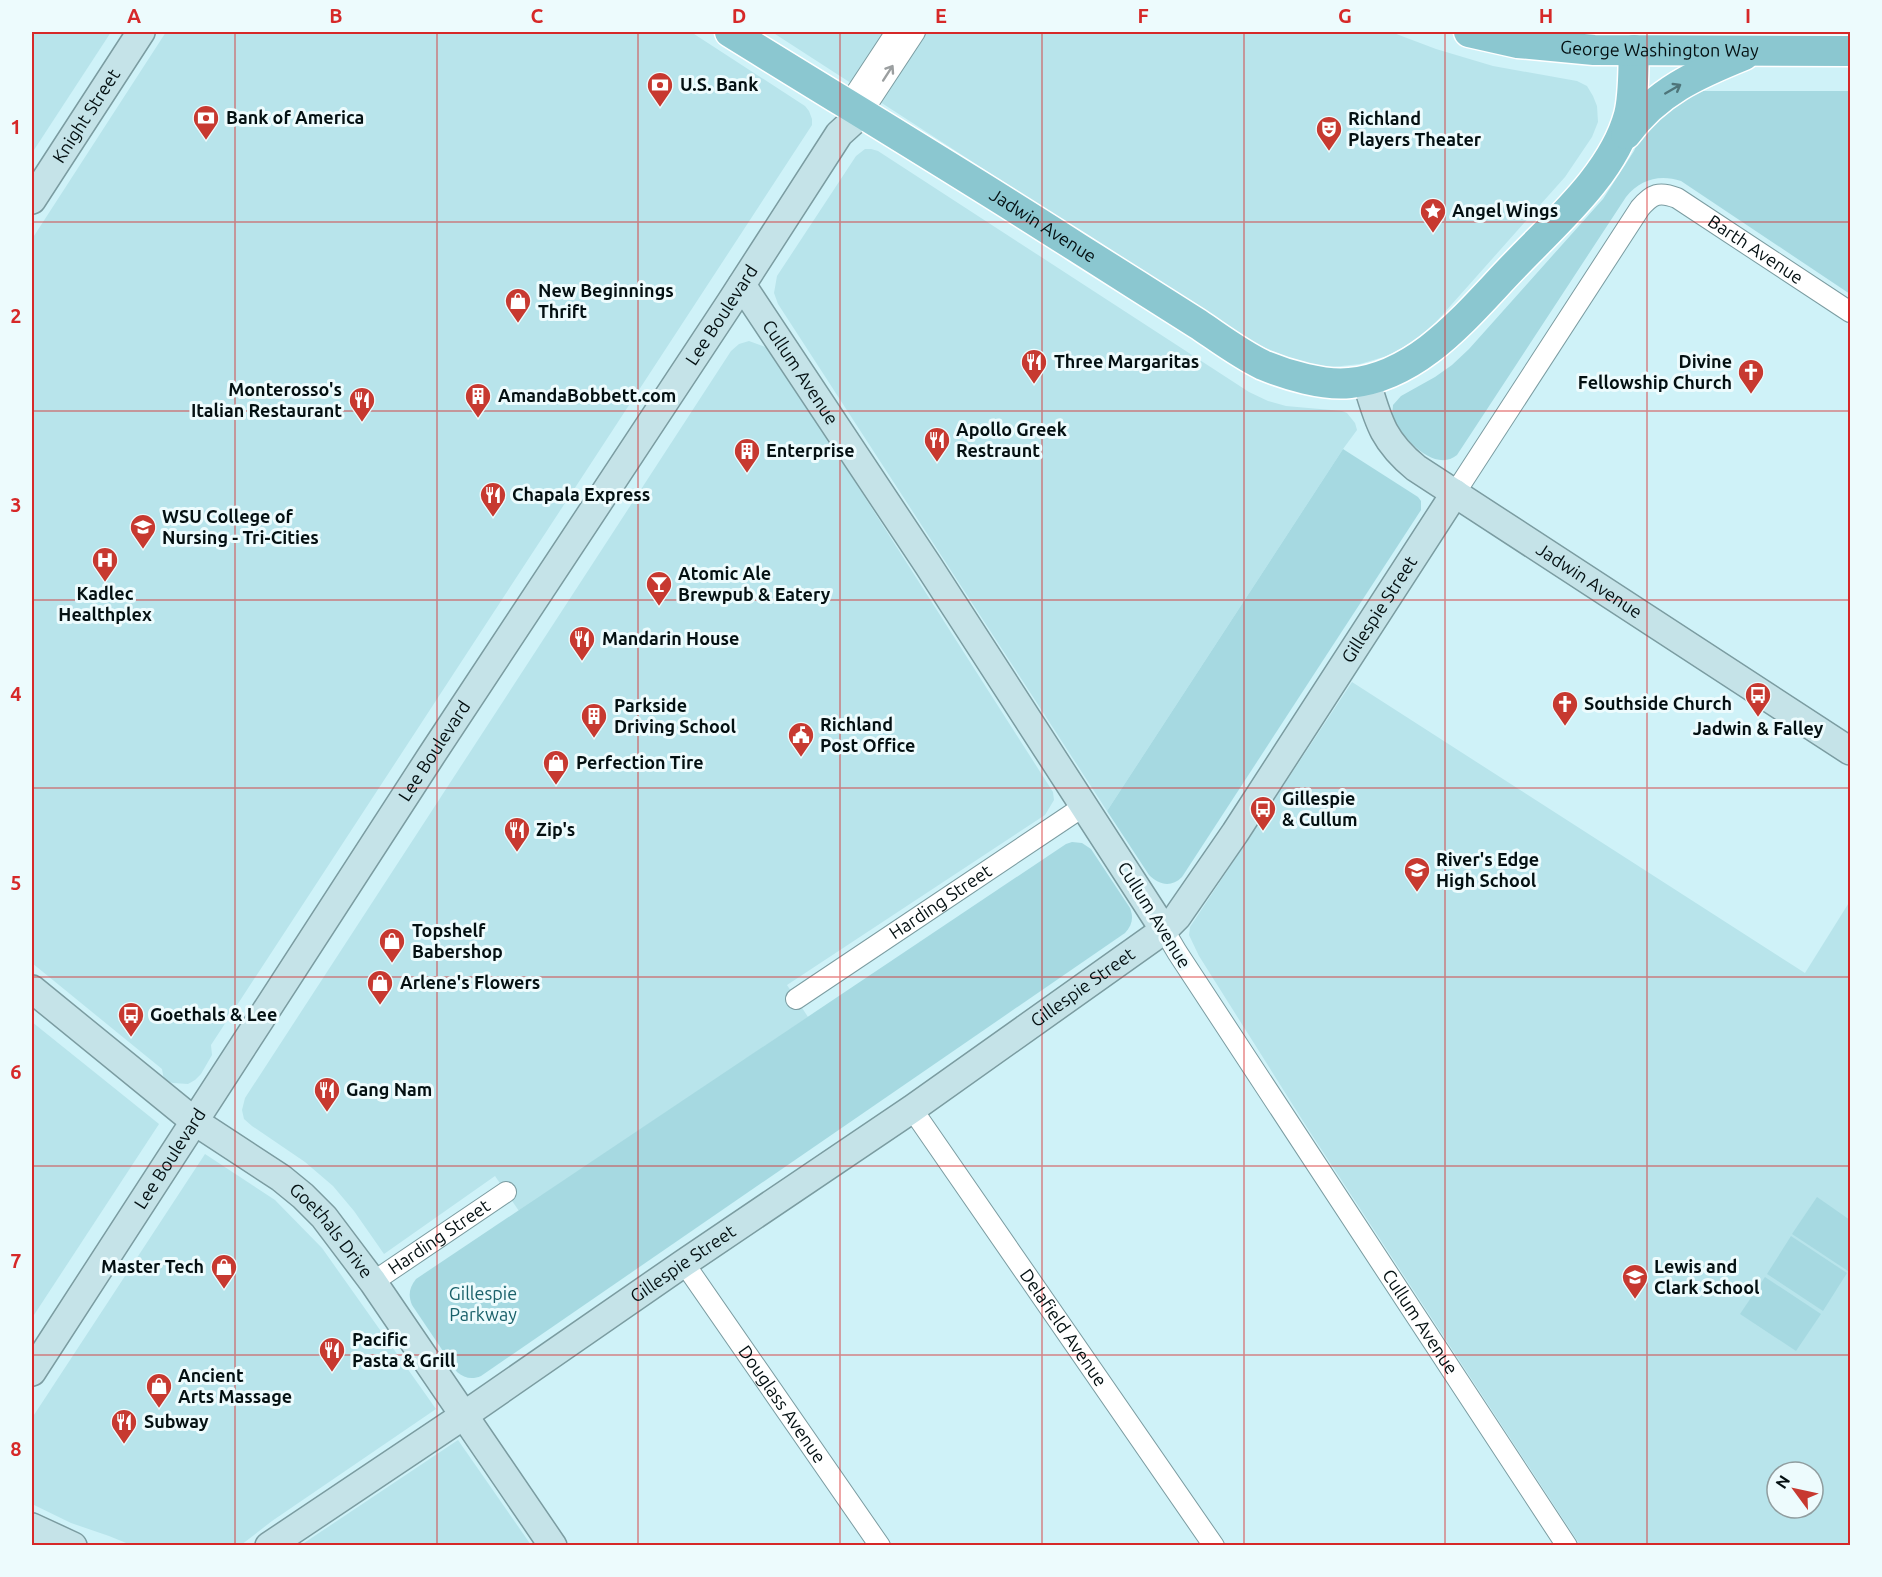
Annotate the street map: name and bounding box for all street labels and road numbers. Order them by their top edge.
street label: George Washington Way [1560,36,1759,60]
street label: Knight Street [48,65,123,166]
street label: Jadwin Avenue [987,184,1100,266]
street label: Barth Avenue [1705,210,1807,287]
street label: Lee Boulevard [681,261,761,368]
street label: Cullum Avenue [759,316,843,428]
street label: Jadwin Avenue [1533,538,1646,622]
street label: Gillespie Street [1337,552,1420,666]
street label: Lee Boulevard [394,697,474,804]
street label: Cullum Avenue [1114,858,1195,971]
street label: Harding Street [885,860,995,943]
street label: Gillespie Street [1026,943,1138,1031]
street label: Lee Boulevard [129,1104,209,1212]
street label: Goethals Drive [286,1178,377,1282]
street label: Harding Street [384,1195,493,1278]
street label: Gillespie Street [626,1220,739,1306]
street label: Delafield Avenue [1017,1265,1111,1390]
street label: Cullum Avenue [1379,1265,1462,1377]
street label: Douglass Avenue [735,1341,830,1466]

